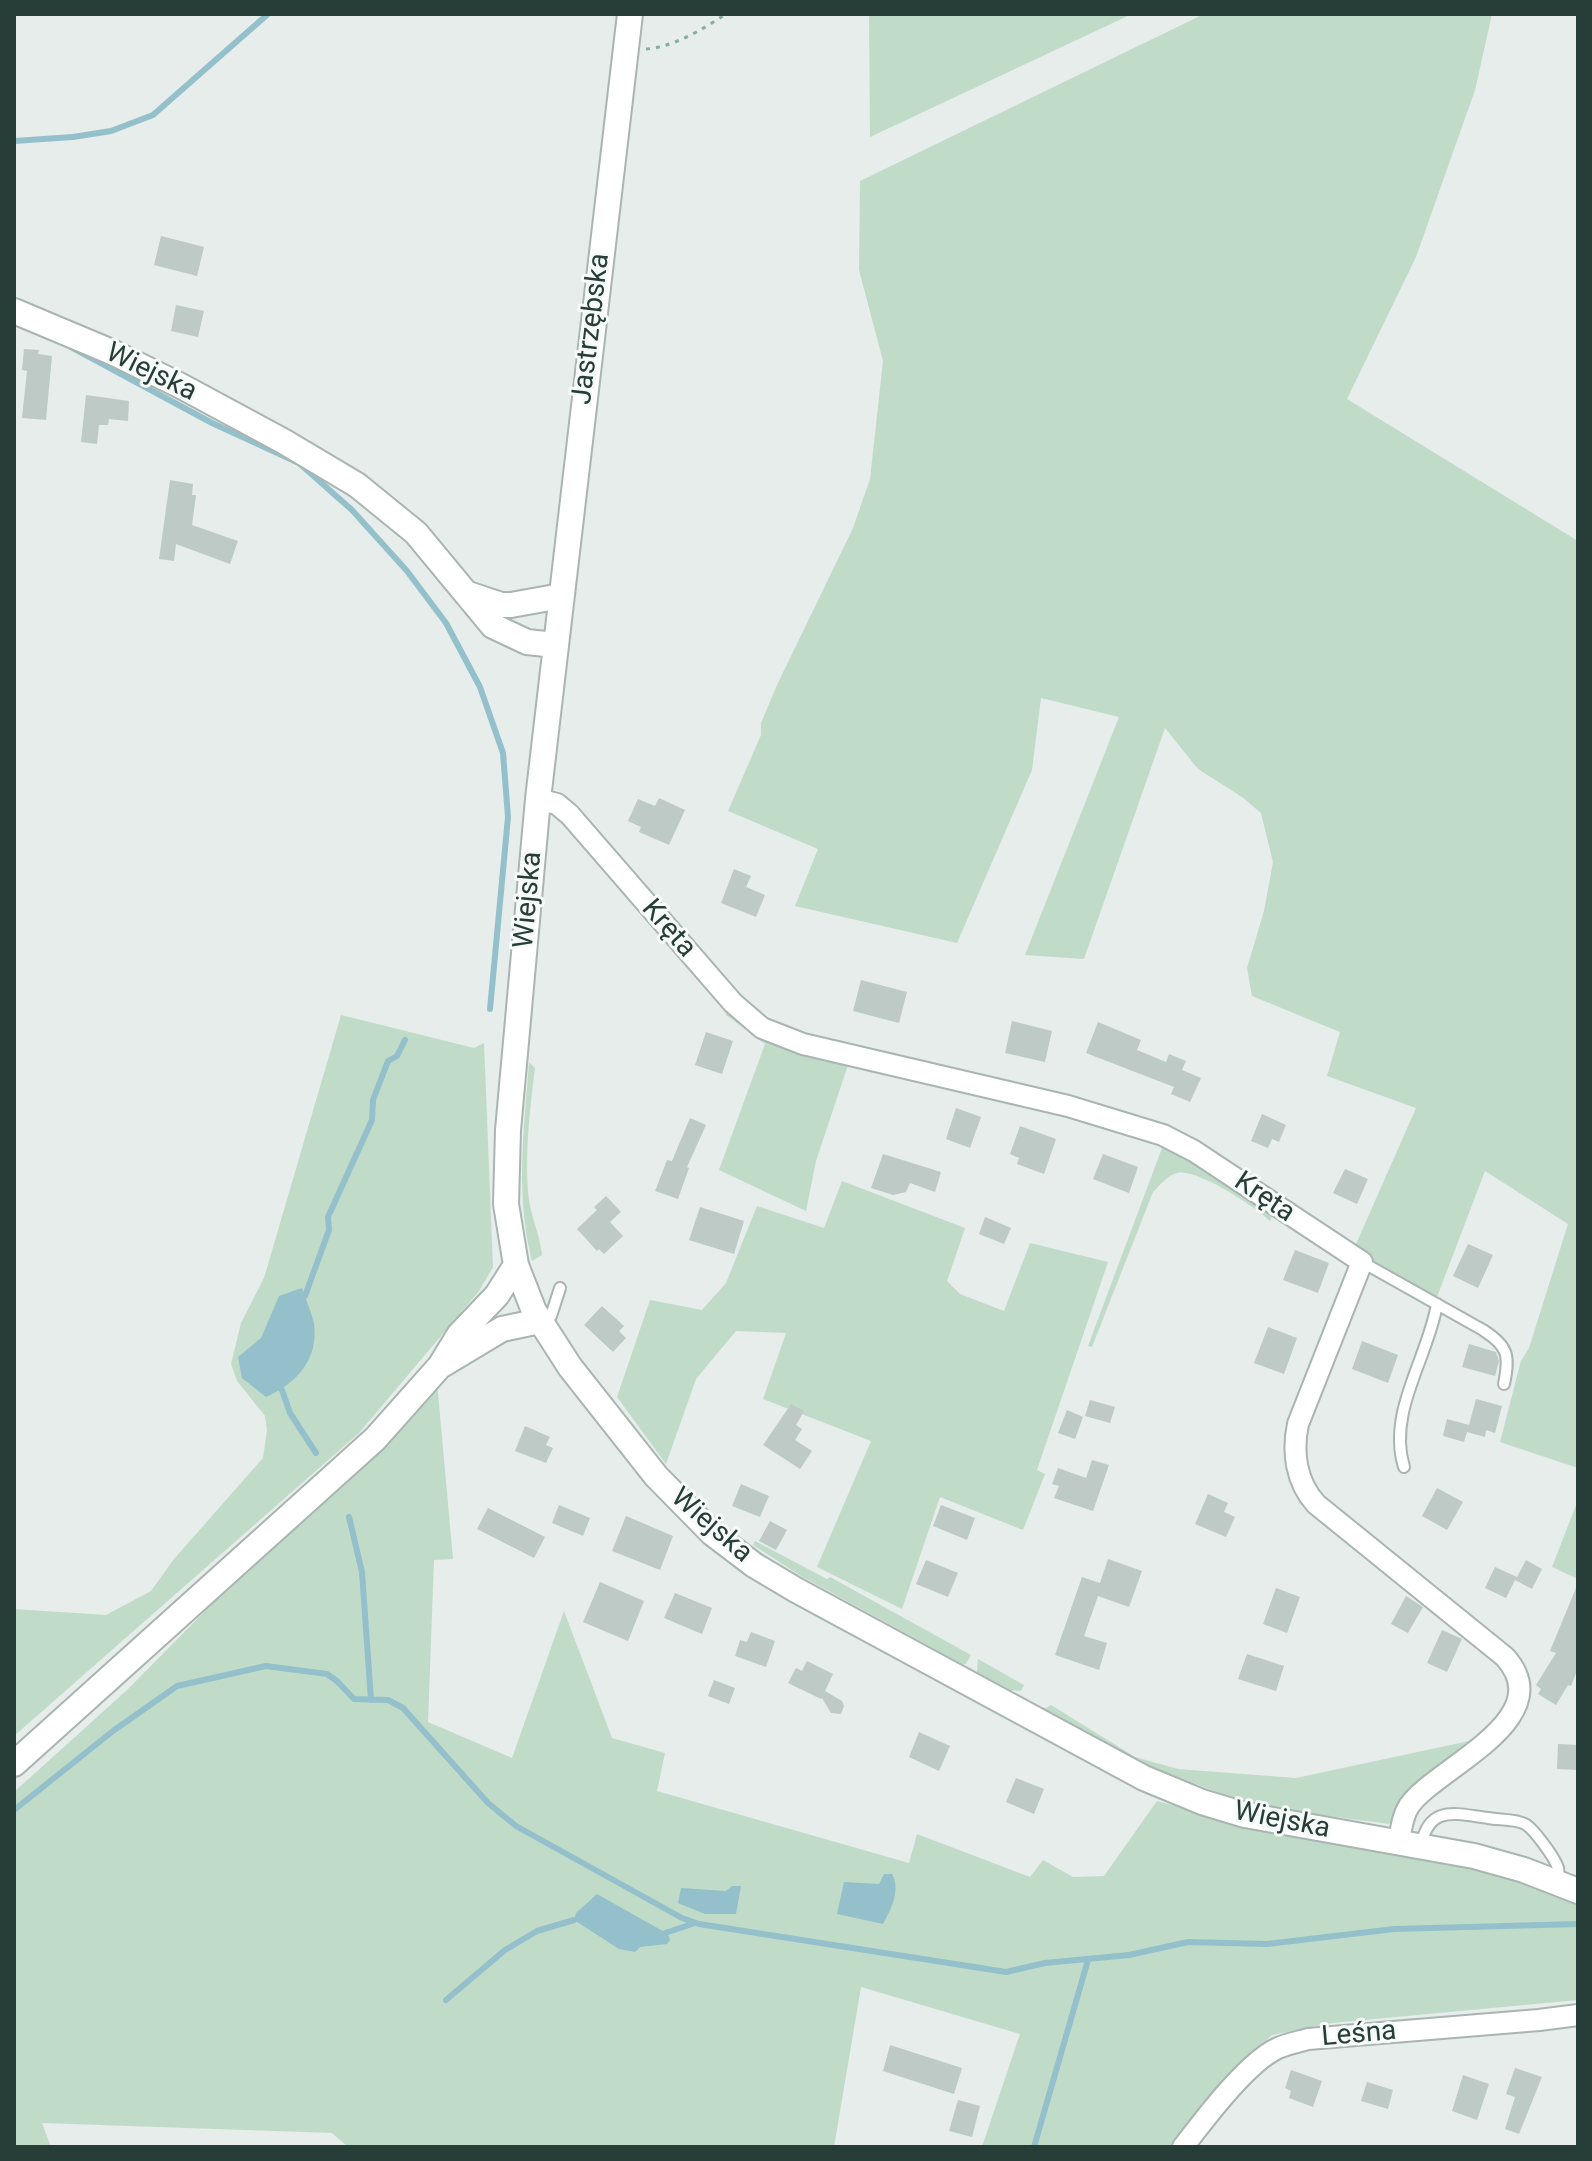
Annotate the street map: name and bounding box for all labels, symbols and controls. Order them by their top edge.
street label: Jastrzębska [566,252,618,406]
street label: Wiejska [100,337,202,409]
street label: Wiejska [508,850,550,950]
street label: Kręta [634,893,702,965]
street label: Kręta [1227,1166,1301,1230]
street label: Wiejska [663,1481,759,1571]
street label: Wiejska [1231,1795,1333,1847]
street label: Leśna [1320,2015,1398,2055]

